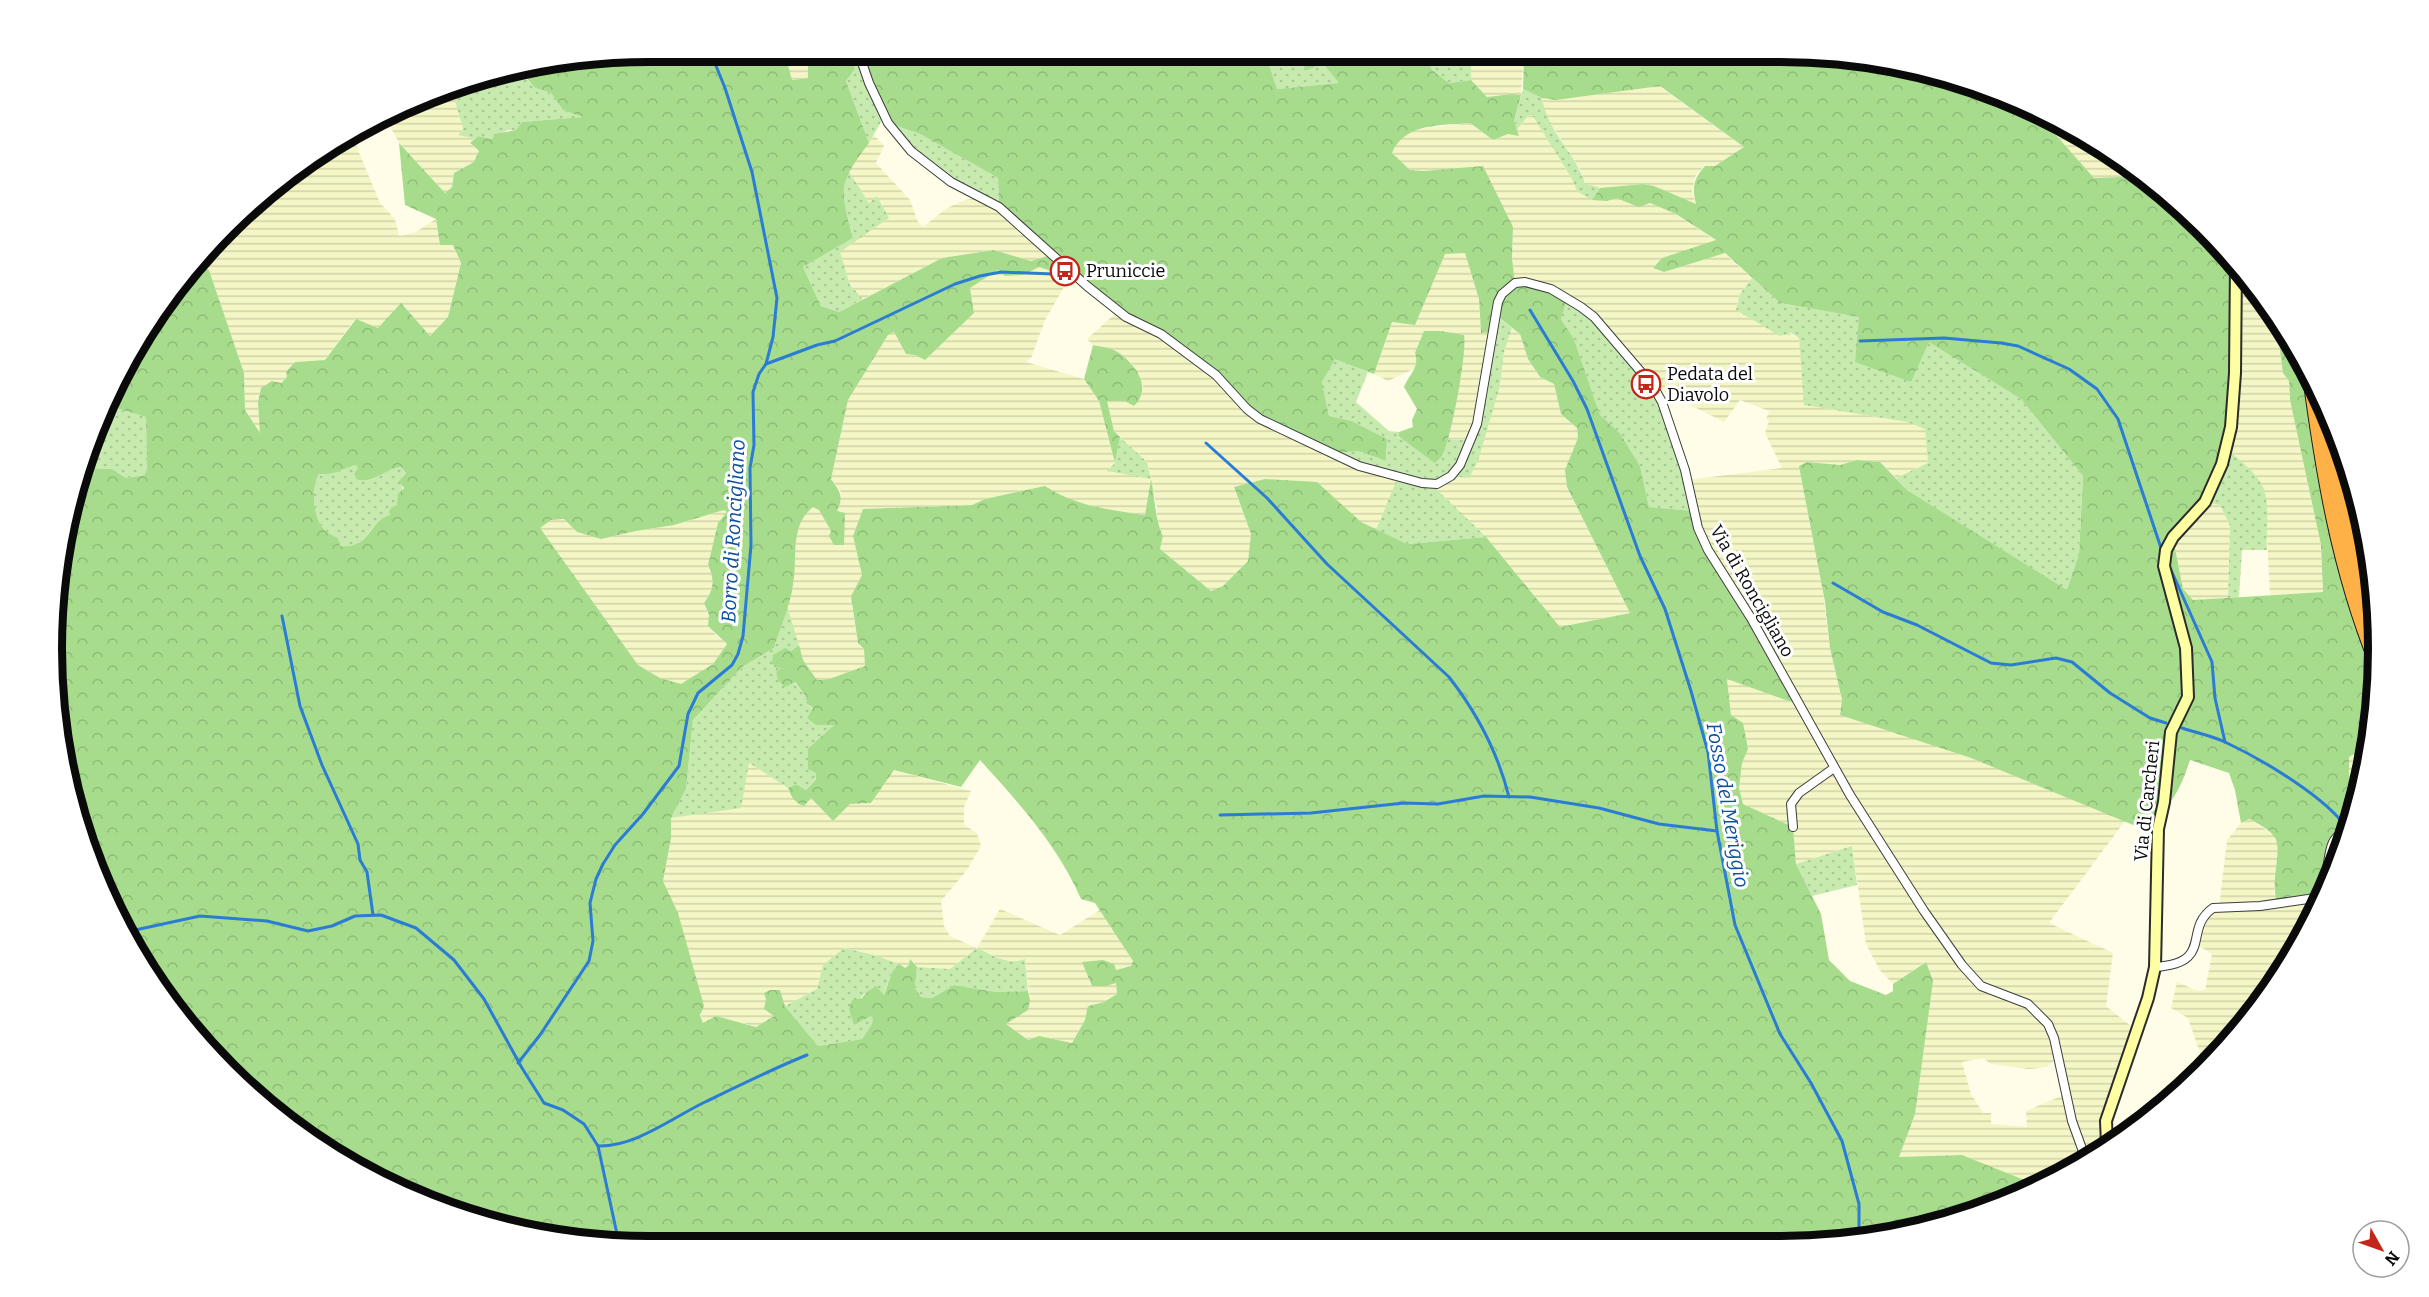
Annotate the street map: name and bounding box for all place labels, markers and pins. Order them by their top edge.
bus stop icon: Pruniccie [1049,255,1081,287]
place label: Pruniccie [1086,260,1165,282]
place label: Pedata del Diavolo [1667,363,1753,406]
bus stop icon: Pedata del Diavolo [1630,368,1662,400]

